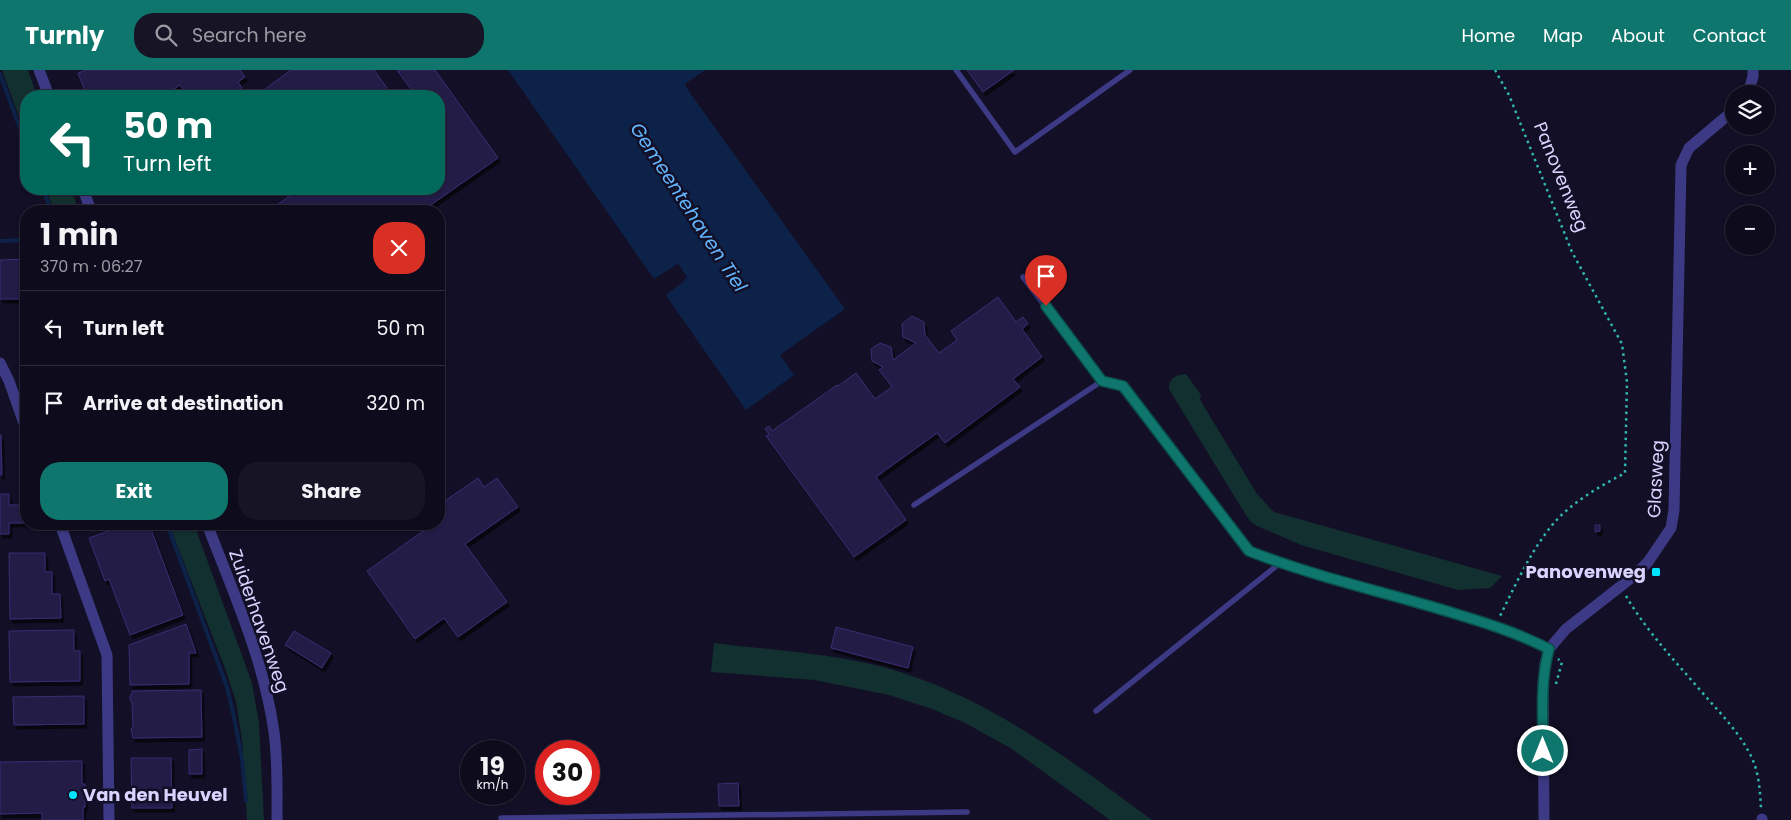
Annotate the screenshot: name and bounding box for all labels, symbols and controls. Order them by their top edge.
search box [134,13,484,58]
text: Turnly [25,19,104,52]
icon: search [152,21,180,49]
text: Search here [192,22,307,49]
text: Home [1461,23,1515,48]
text: Map [1543,23,1583,48]
text: About [1611,23,1665,48]
text: Contact [1693,23,1766,48]
map controls [1725,85,1775,255]
button: layers [1725,85,1775,135]
text: 50 m [123,101,213,150]
icon: left [40,110,105,175]
water label: Gemeentehaven Tiel [624,117,754,298]
street label: Panovenweg [1528,118,1595,236]
button: + [1725,145,1775,195]
text: Turn left [123,148,211,179]
button: − [1725,205,1775,255]
text: 1 min [40,213,118,256]
button: close [373,222,425,274]
text: 370 m · 06:27 [40,255,142,278]
pin [1025,255,1067,306]
icon: arrive [1032,262,1060,290]
icon: left [40,314,68,342]
text: Turn left [83,315,164,342]
text: 50 m [376,315,425,342]
icon: arrive [40,389,68,417]
text: Arrive at destination [83,390,284,417]
text: 320 m [366,390,425,417]
street label: Glasweg [1641,439,1670,519]
button: Exit [40,462,228,520]
button: Share [238,462,425,520]
street label: Zuiderhavenweg [223,546,296,696]
place label: Panovenweg [1526,559,1646,584]
marker: Panovenweg [1650,566,1662,578]
position arrow [1516,724,1568,776]
speed limit sign: 30 [535,740,600,805]
text: 19 [480,749,505,784]
text: km/h [477,776,508,793]
place label: Van den Heuvel [83,782,228,807]
marker: Van den Heuvel [67,789,79,801]

